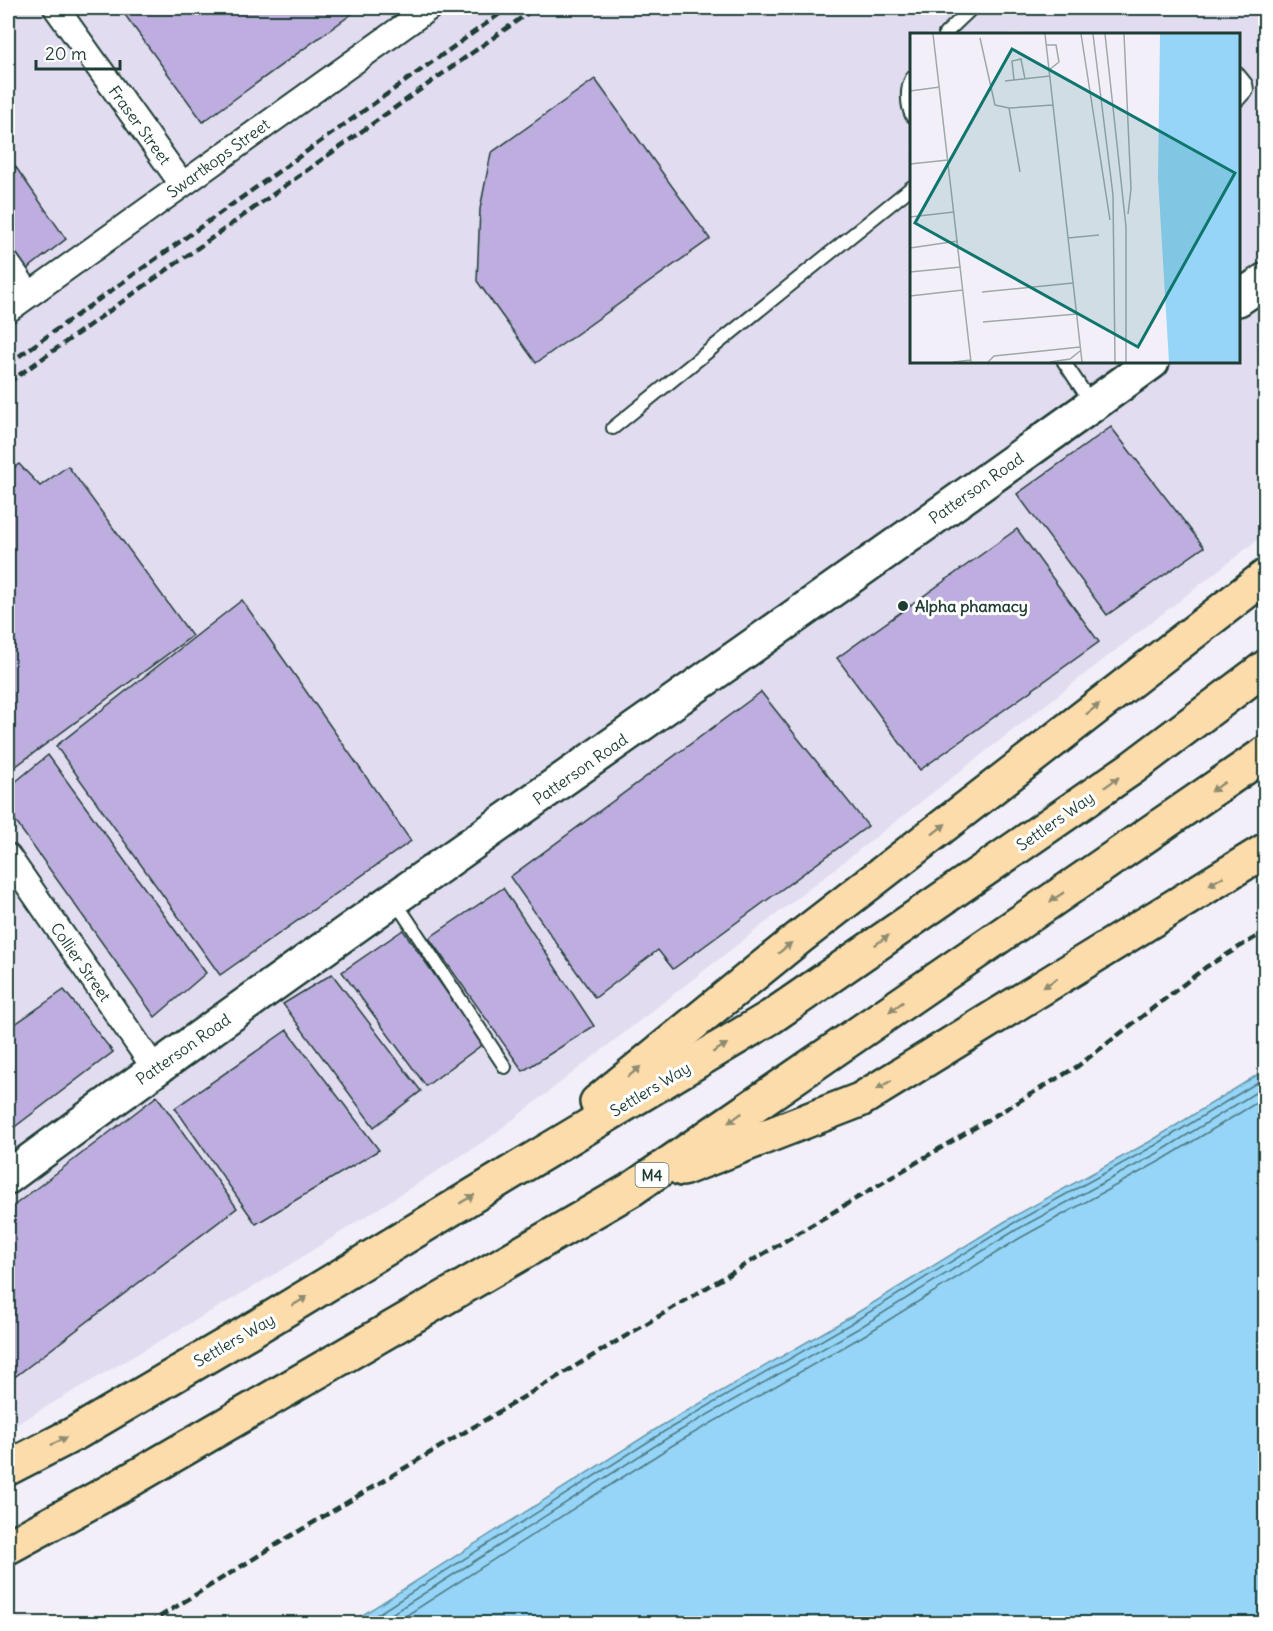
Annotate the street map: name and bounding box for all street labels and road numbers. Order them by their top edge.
street label: Fraser Street [105,82,176,169]
street label: Swartkops Street [163,114,274,202]
street label: Patterson Road [925,448,1027,528]
street label: Patterson Road [529,729,631,809]
street label: Settlers Way [1012,787,1098,855]
street label: Collier Street [46,919,116,1006]
street label: Patterson Road [132,1009,234,1089]
street label: Settlers Way [606,1057,694,1121]
road number: M4 [636,1163,668,1187]
street label: Settlers Way [190,1309,278,1371]

